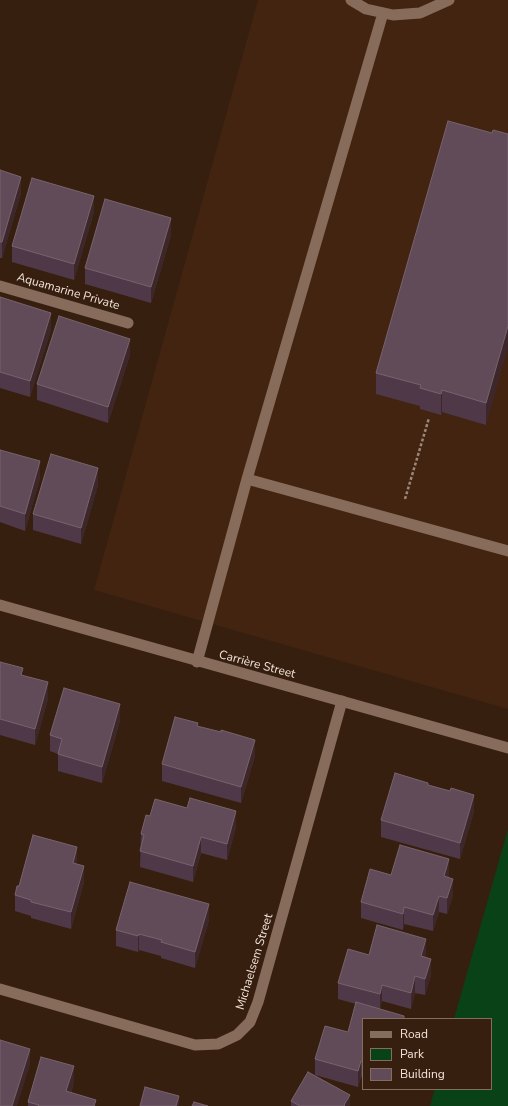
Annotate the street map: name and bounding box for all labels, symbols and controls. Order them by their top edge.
street label: Aquamarine Private [15,270,121,314]
street label: Carrière Street [217,648,297,682]
street label: Michaelsem Street [234,912,276,1012]
legend [362,1018,492,1090]
text: Road [400,1026,428,1042]
text: Park [400,1046,424,1062]
text: Building [400,1066,445,1082]

